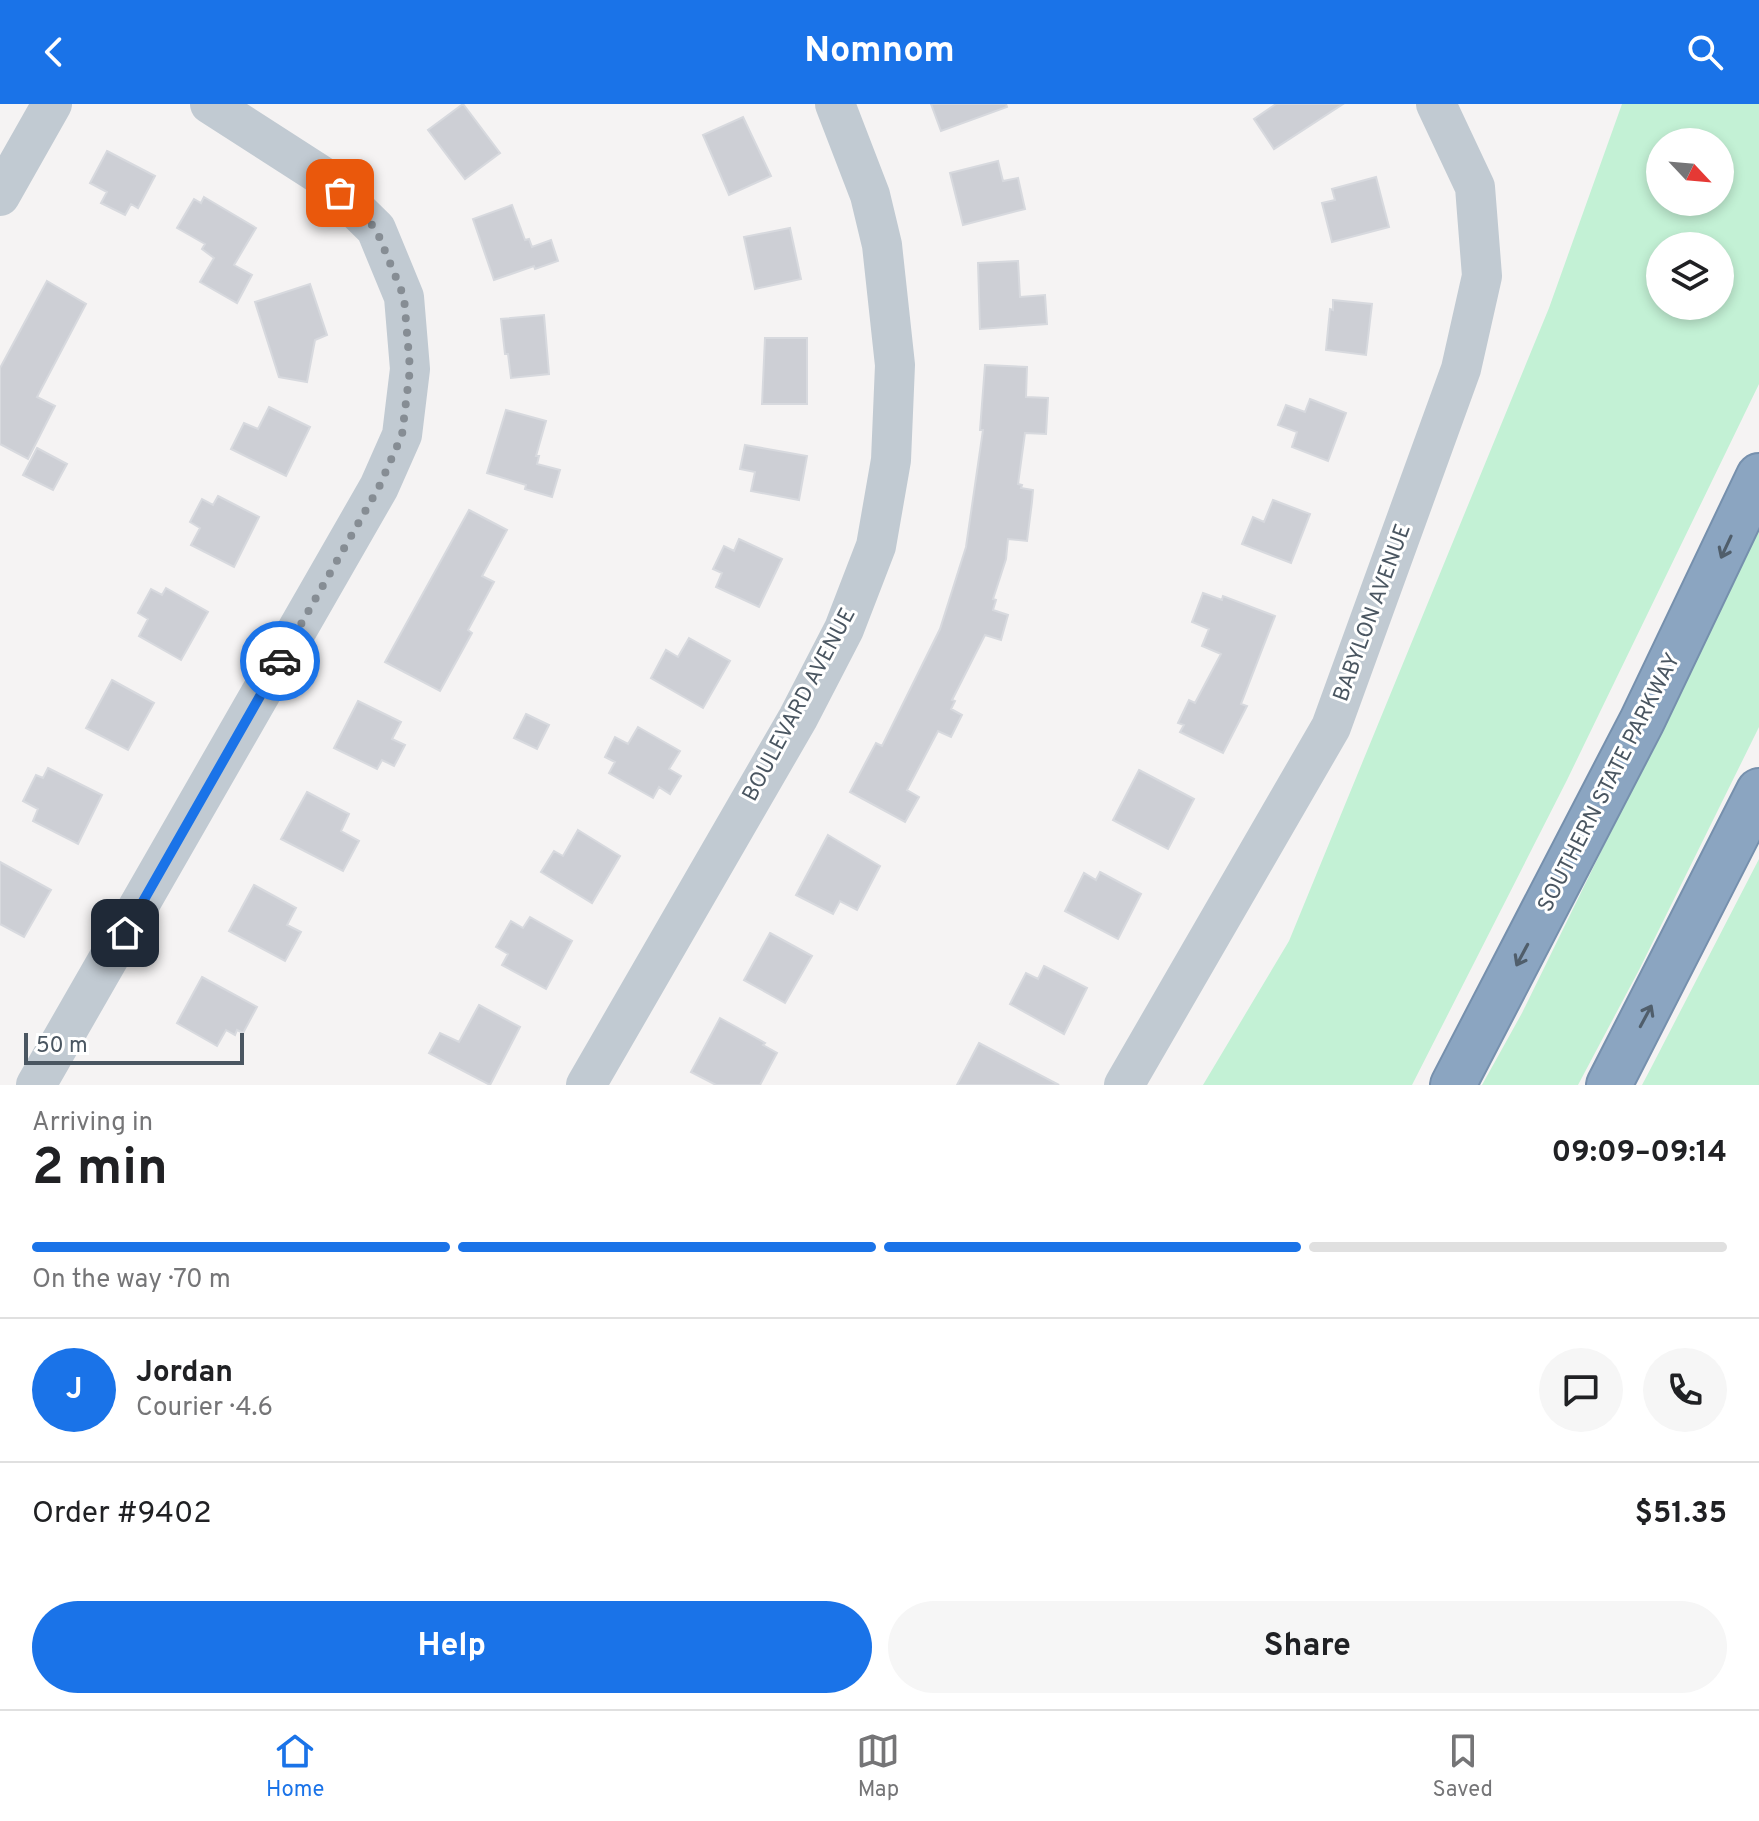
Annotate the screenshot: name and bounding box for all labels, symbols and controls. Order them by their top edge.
text: Nomnom [804,29,955,75]
icon: back [32,30,76,74]
icon: search [1683,30,1727,74]
north arrow [1646,128,1734,216]
map controls [1646,128,1734,320]
pin [306,159,374,227]
icon: bag [318,171,362,215]
button: layers [1646,232,1734,320]
street label: BABYLON AVENUE [1328,521,1418,705]
one-way arrow [1718,535,1733,559]
street label: BOULEVARD AVENUE [738,604,862,806]
courier [240,621,320,701]
icon: car [258,639,302,683]
street label: SOUTHERN STATE PARKWAY [1533,649,1687,917]
pin [91,899,159,967]
icon: home [103,911,147,955]
one-way arrow [1514,943,1530,966]
one-way arrow [1638,1005,1654,1028]
scale bar [24,1029,244,1065]
text: 50 m [36,1033,88,1060]
text: Arriving in [32,1107,153,1140]
text: 09:09–09:14 [1552,1135,1727,1172]
text: 2 min [32,1137,168,1203]
text: On the way · 70 m [32,1264,231,1297]
button: chat [1539,1348,1623,1432]
button: phone [1643,1348,1727,1432]
text: Jordan [136,1355,233,1392]
text: J [66,1372,82,1409]
text: Courier · 4.6 [136,1392,273,1425]
text: Order #9402 [32,1496,212,1533]
text: $51.35 [1635,1496,1727,1533]
button: Help [32,1601,872,1693]
button: Share [888,1601,1727,1693]
tab: Home [266,1729,324,1804]
tab: Map [856,1729,900,1804]
tab: Saved [1433,1729,1493,1804]

